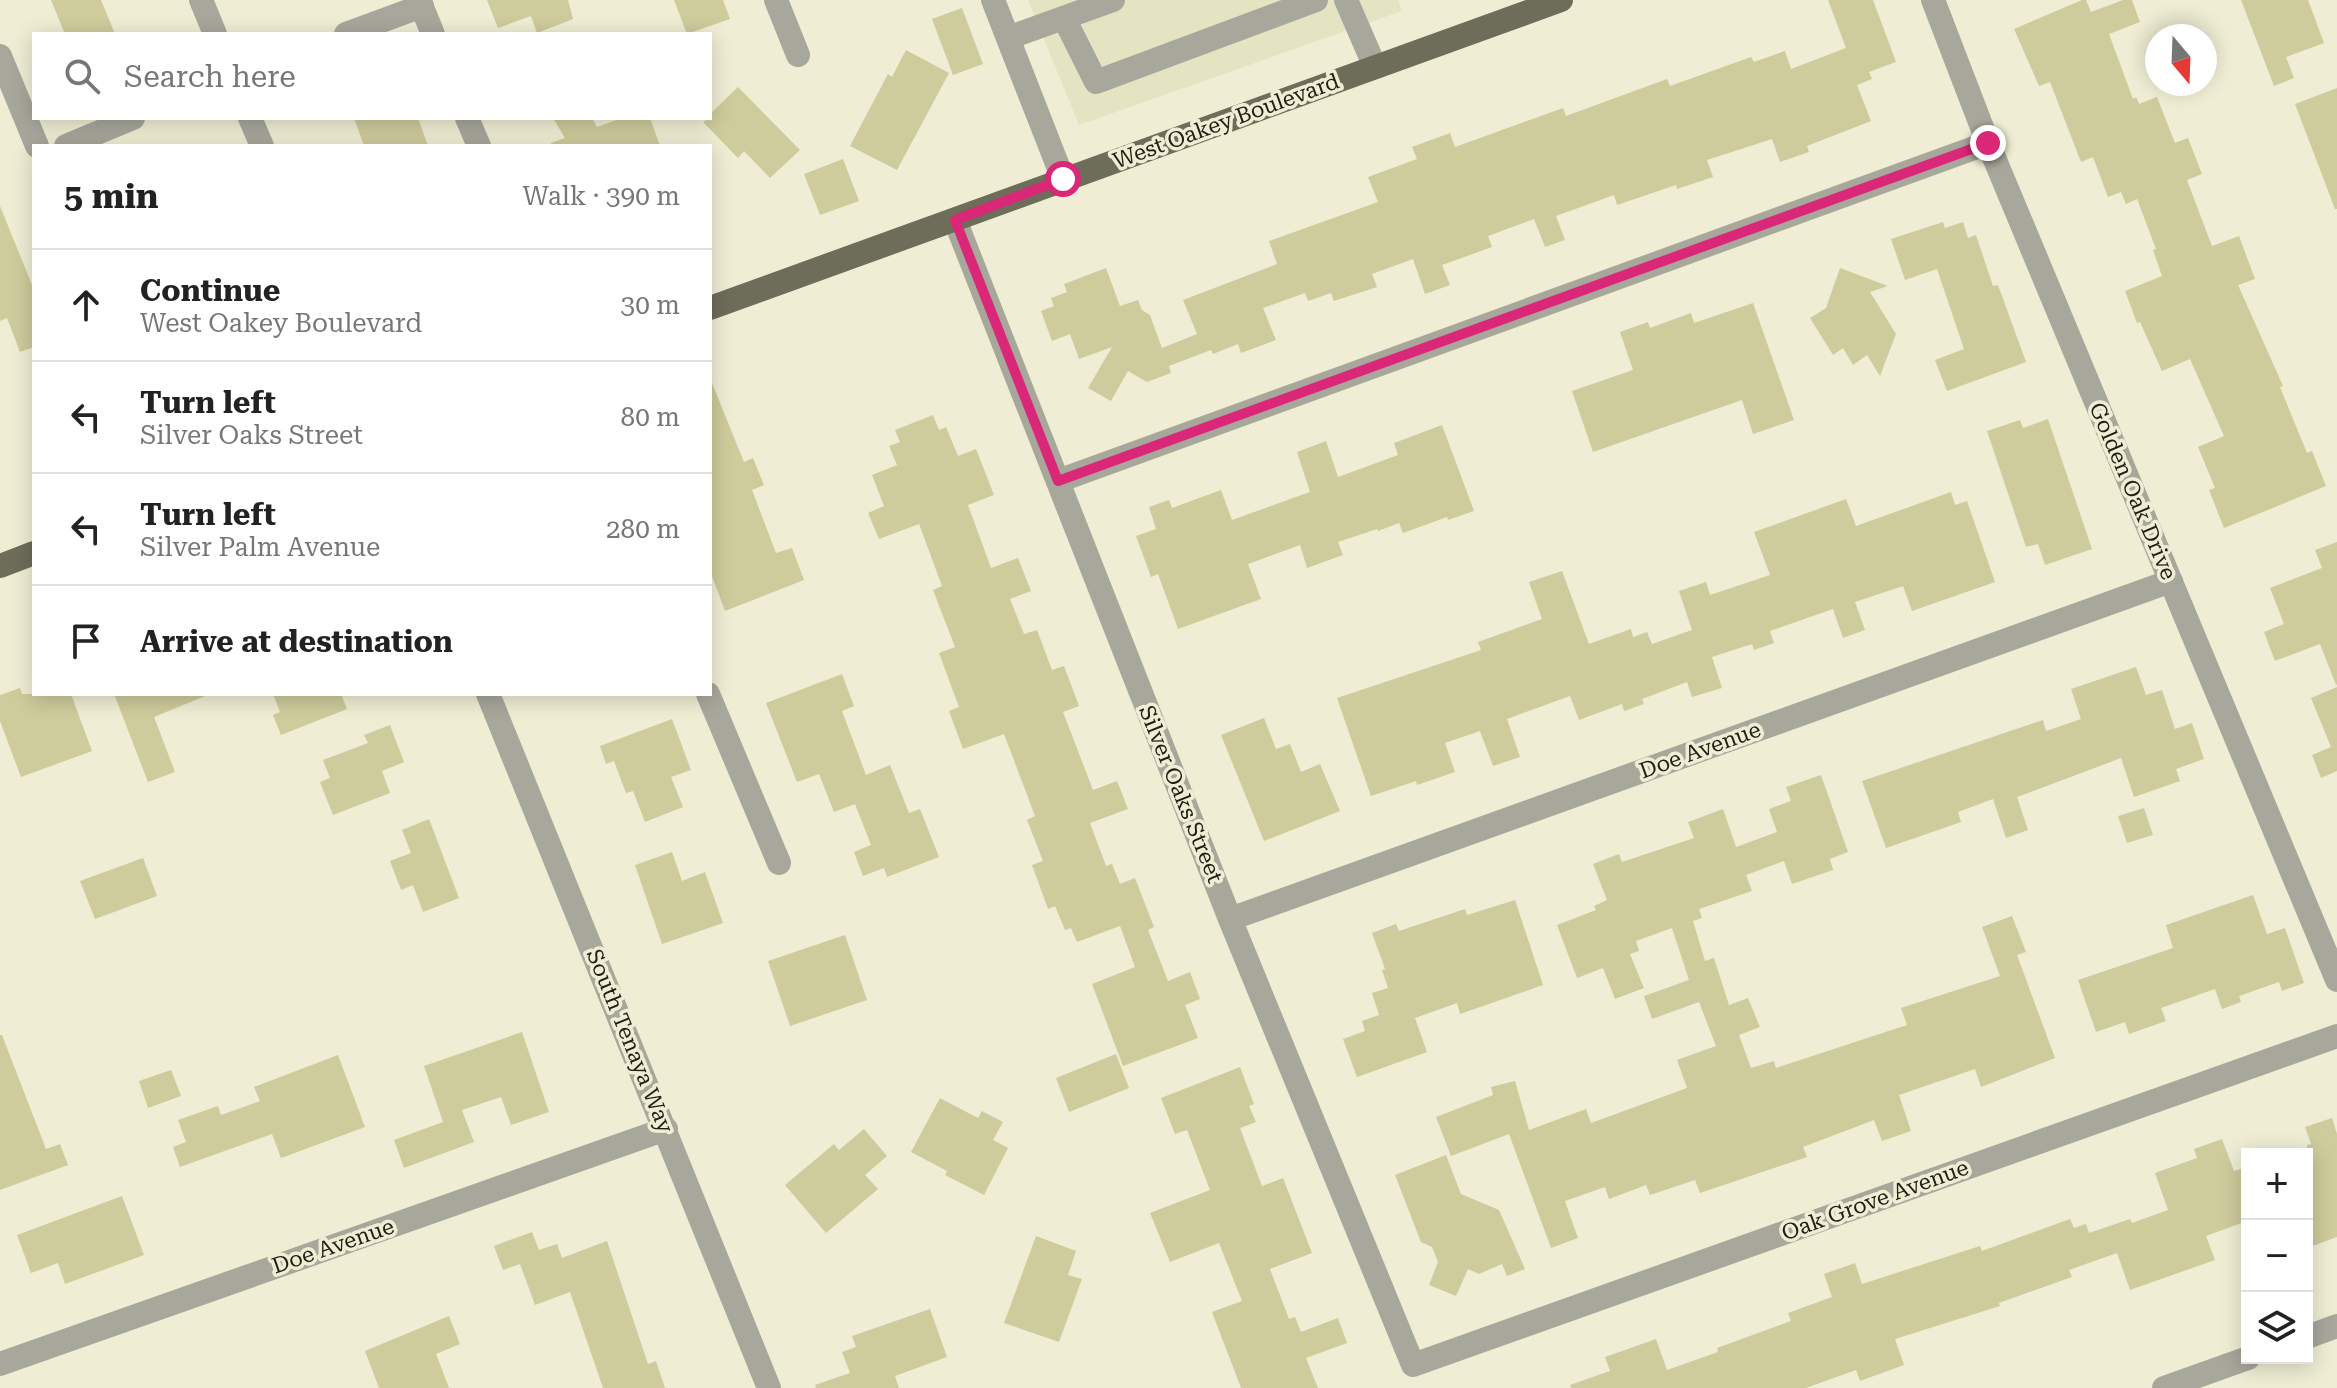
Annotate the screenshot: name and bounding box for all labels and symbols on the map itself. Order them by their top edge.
north arrow [2145,24,2217,96]
street label: West Oakey Boulevard [1110,68,1342,174]
route end [1970,125,2006,161]
route start [1045,161,1081,197]
street label: Golden Oak Drive [2084,399,2182,583]
street label: Silver Oaks Street [1134,702,1228,886]
street label: Doe Avenue [1636,717,1764,783]
street label: South Tenaya Way [582,945,678,1137]
street label: Oak Grove Avenue [1778,1155,1972,1245]
street label: Doe Avenue [269,1213,397,1279]

